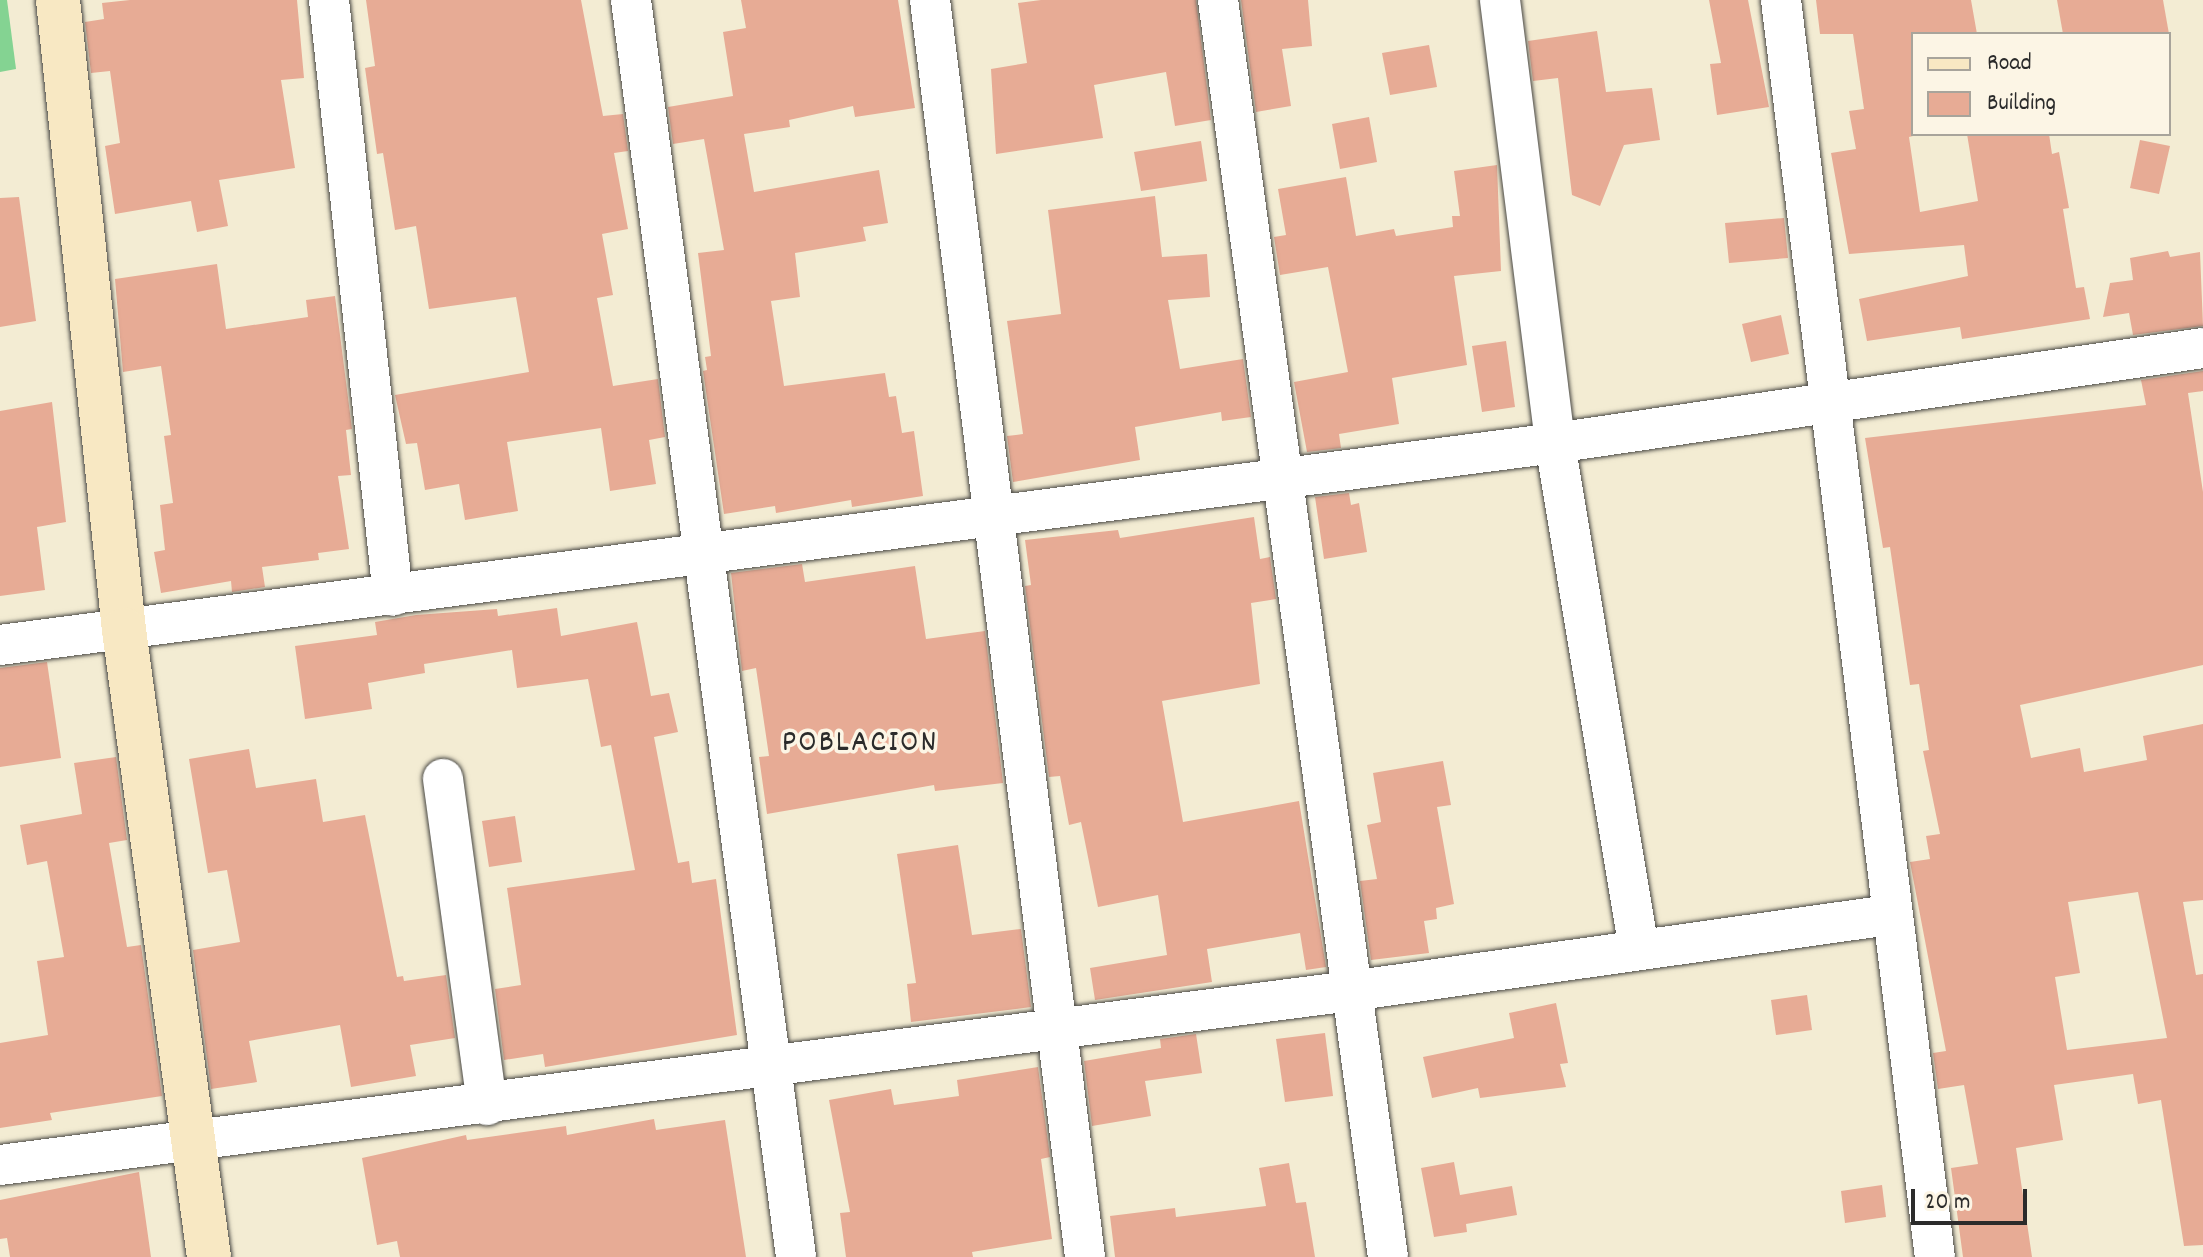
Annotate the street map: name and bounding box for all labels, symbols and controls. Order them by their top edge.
legend [1911,32,2171,136]
text: Road [1987,47,2032,81]
text: Building [1987,87,2056,121]
district label: POBLACION [782,725,938,763]
scale bar [1915,1173,2031,1223]
text: 20 m [1925,1186,1971,1220]

